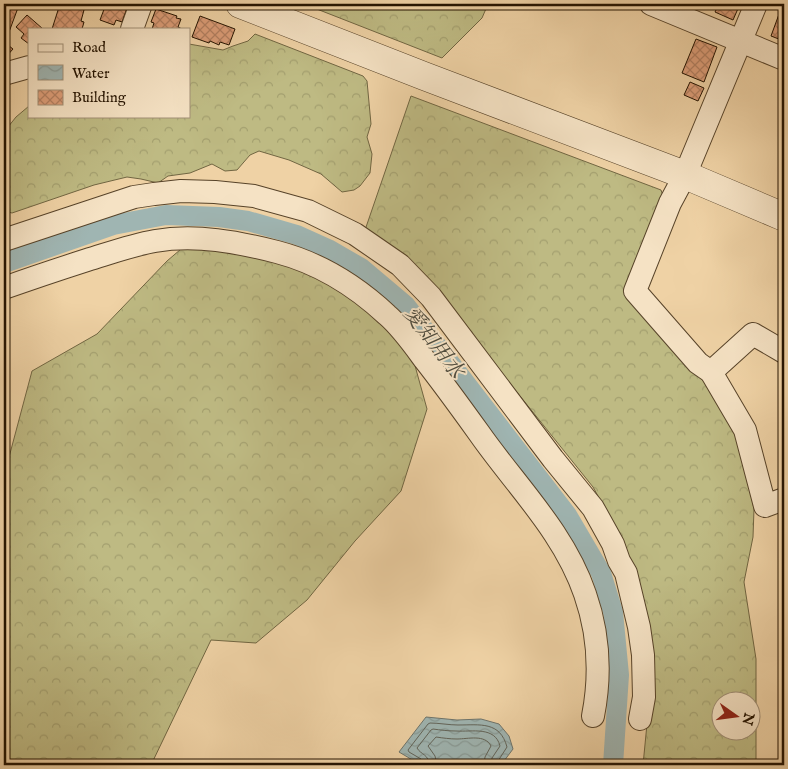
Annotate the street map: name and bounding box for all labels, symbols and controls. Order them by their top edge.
legend [28,28,190,118]
text: Road [72,38,107,57]
text: Water [72,64,110,83]
text: Building [72,88,127,107]
water label: 愛知用水 [397,302,471,386]
north arrow [710,692,760,742]
text: N [737,710,758,727]

